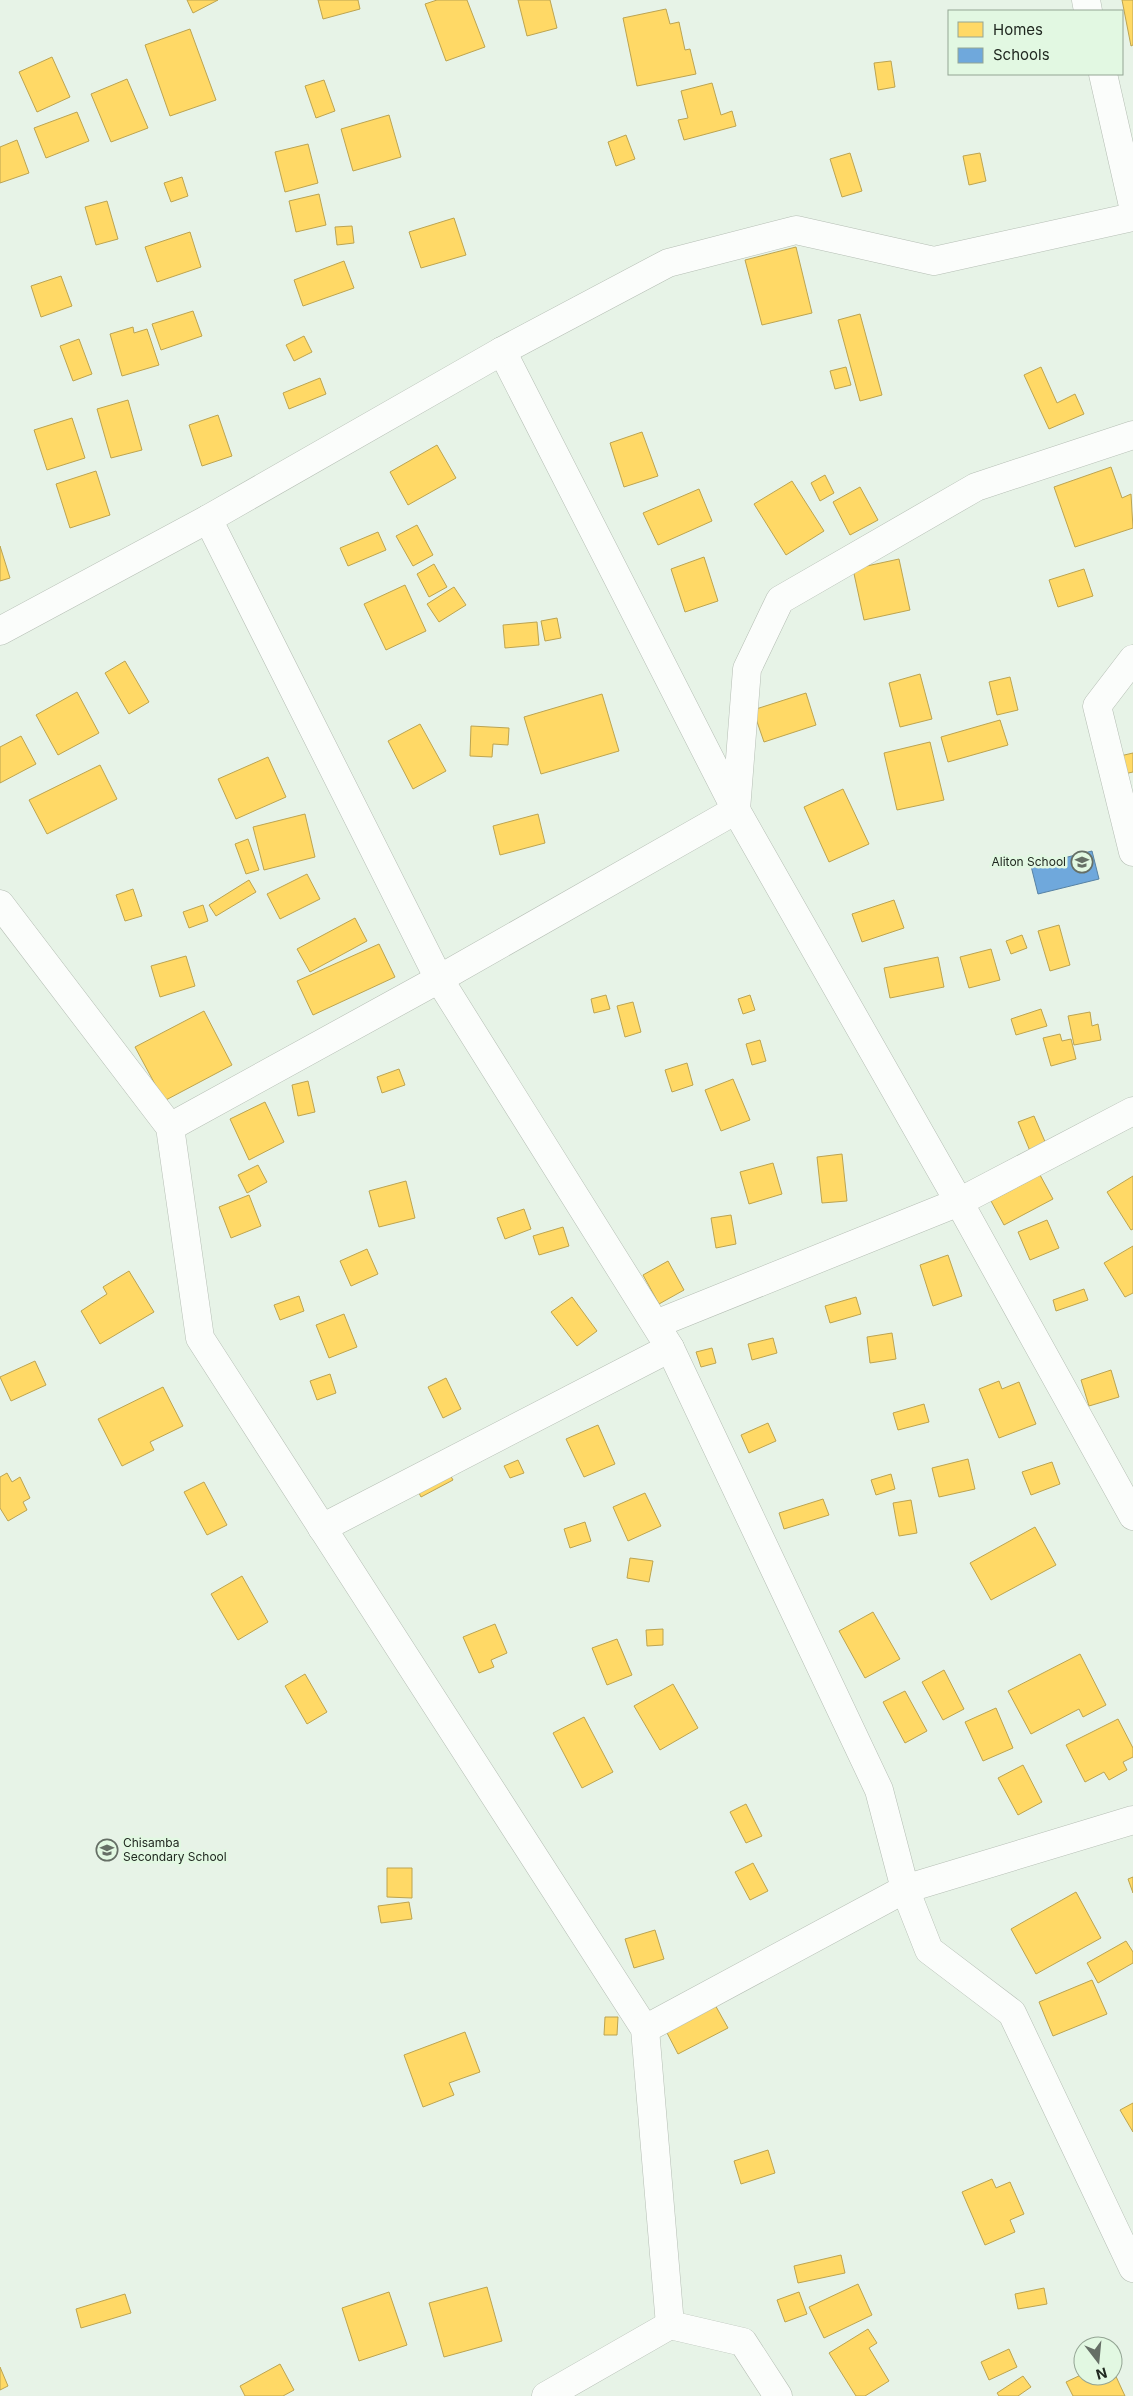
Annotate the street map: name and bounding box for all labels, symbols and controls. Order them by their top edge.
legend [948,10,1123,75]
text: Homes [993,20,1043,39]
text: Schools [993,45,1050,64]
school or university icon: Aliton School [1070,850,1094,874]
place label: Aliton School [991,854,1066,869]
place label: Chisamba Secondary School [123,1835,227,1864]
school or university icon: Chisamba Secondary School [95,1838,119,1862]
north arrow [1073,2336,1123,2386]
text: N [1094,2364,1109,2384]

